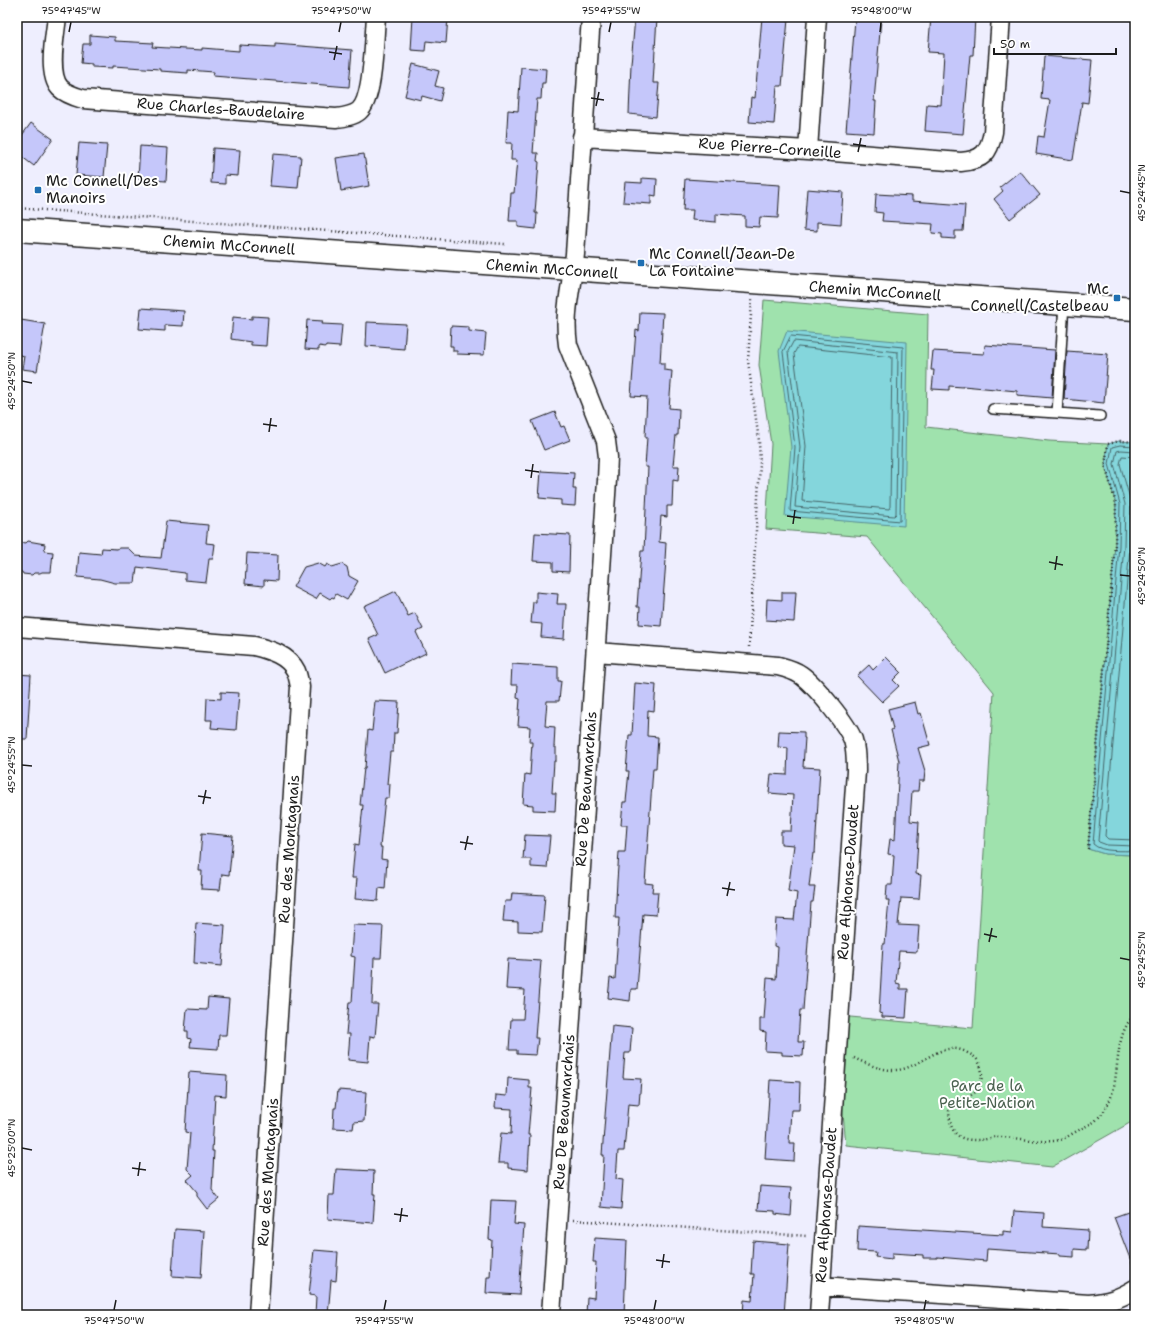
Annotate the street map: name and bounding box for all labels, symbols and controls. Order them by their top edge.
text: 75°47'45"W [41,4,101,17]
text: 75°47'50"W [311,4,372,17]
text: 75°47'55"W [581,4,641,17]
text: 75°48'00"W [850,4,912,17]
scale bar [994,30,1116,56]
text: 50 m [1000,36,1030,52]
street label: Rue Charles-Baudelaire [136,93,306,125]
street label: Rue Pierre-Corneille [698,133,842,163]
text: 45°24'45"N [1135,164,1148,222]
place label: Mc Connell/Des Manoirs [46,171,158,208]
marker: Mc Connell/Des Manoirs [33,185,43,195]
street label: Chemin McConnell [162,230,296,260]
place label: Mc Connell/Jean-De La Fontaine [649,244,795,281]
street label: Chemin McConnell [485,254,619,284]
marker: Mc Connell/Jean-De La Fontaine [636,258,646,268]
street label: Chemin McConnell [808,276,942,306]
place label: Mc Connell/Castelbeau [970,279,1109,316]
marker: Mc Connell/Castelbeau [1112,293,1122,303]
text: 45°24'50"N [5,352,18,410]
text: 45°24'50"N [1135,547,1148,605]
street label: Rue De Beaumarchais [571,711,601,867]
text: 45°24'55"N [5,736,18,794]
street label: Rue des Montagnais [274,774,304,924]
street label: Rue Alphonse-Daudet [833,803,863,961]
text: 45°24'55"N [1135,931,1148,989]
street label: Rue De Beaumarchais [549,1034,579,1190]
park label: Parc de la Petite-Nation [939,1076,1035,1113]
street label: Rue des Montagnais [253,1097,283,1247]
text: 45°25'00"N [5,1119,18,1177]
street label: Rue Alphonse-Daudet [811,1126,841,1284]
text: 75°47'50"W [84,1314,145,1327]
text: 75°47'55"W [354,1314,414,1327]
text: 75°48'00"W [623,1314,685,1327]
text: 75°48'05"W [894,1314,955,1327]

